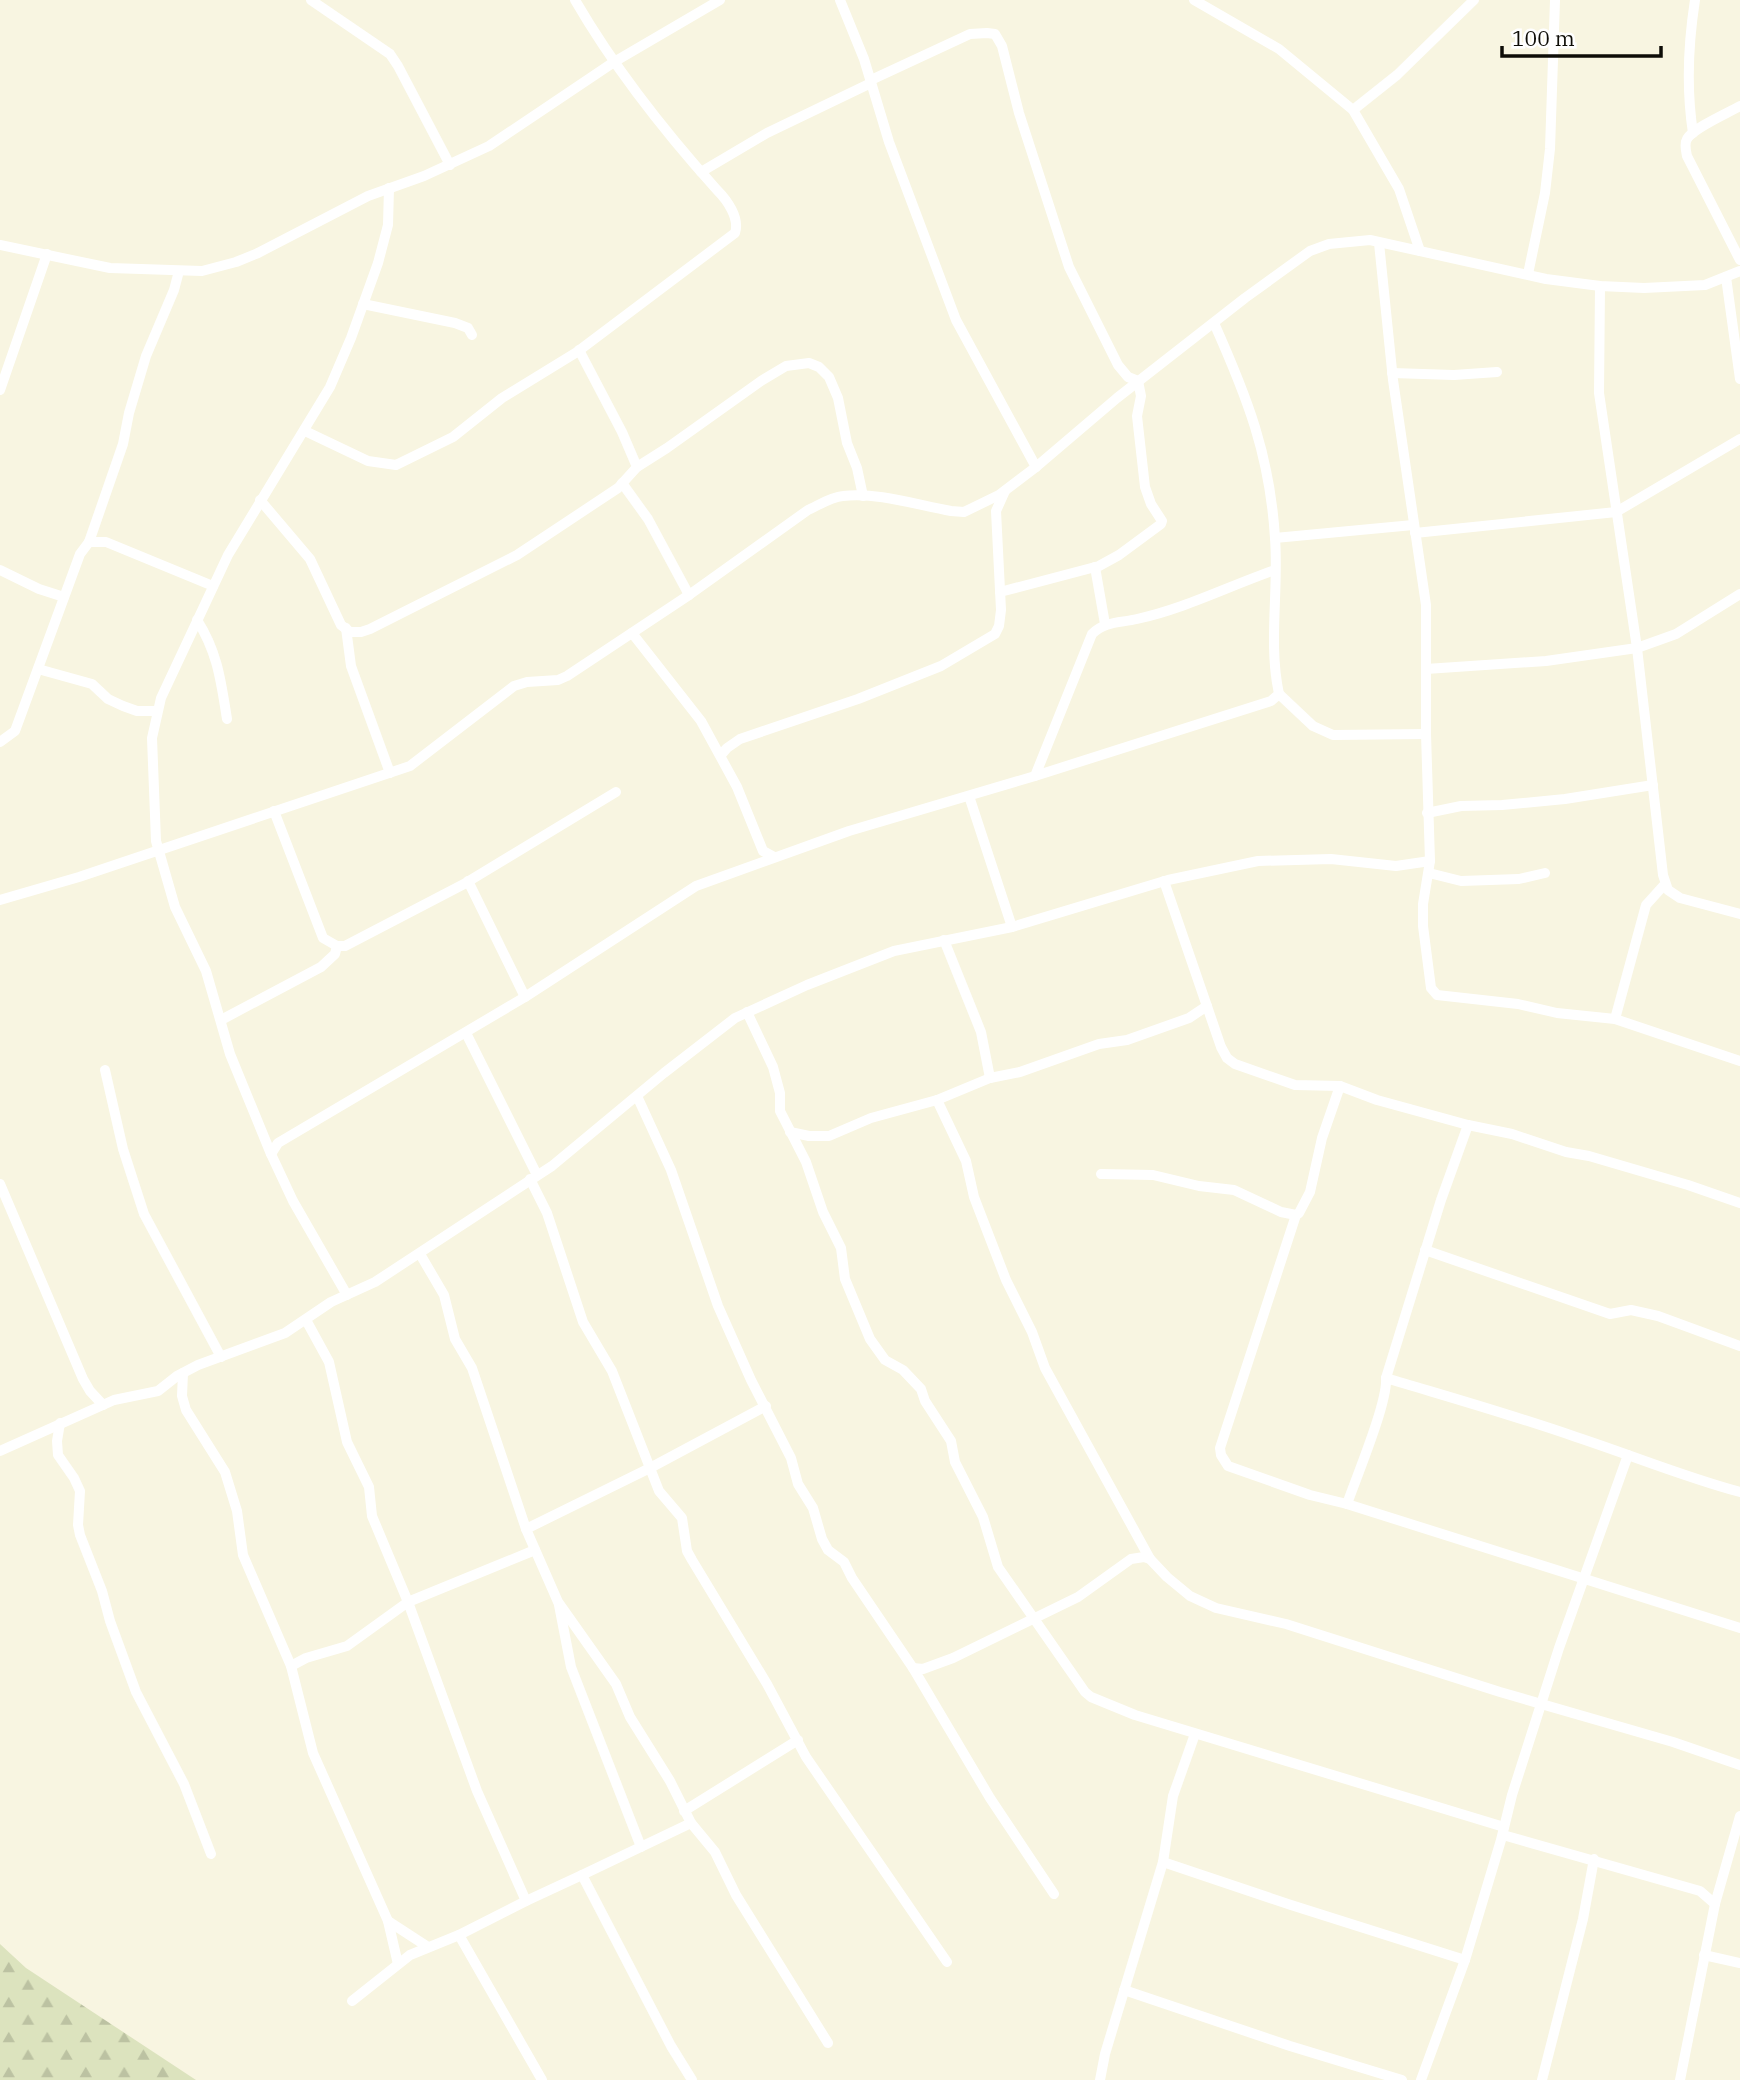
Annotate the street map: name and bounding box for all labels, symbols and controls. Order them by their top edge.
scale bar [1502,14,1661,58]
text: 100 m [1512,24,1575,52]

